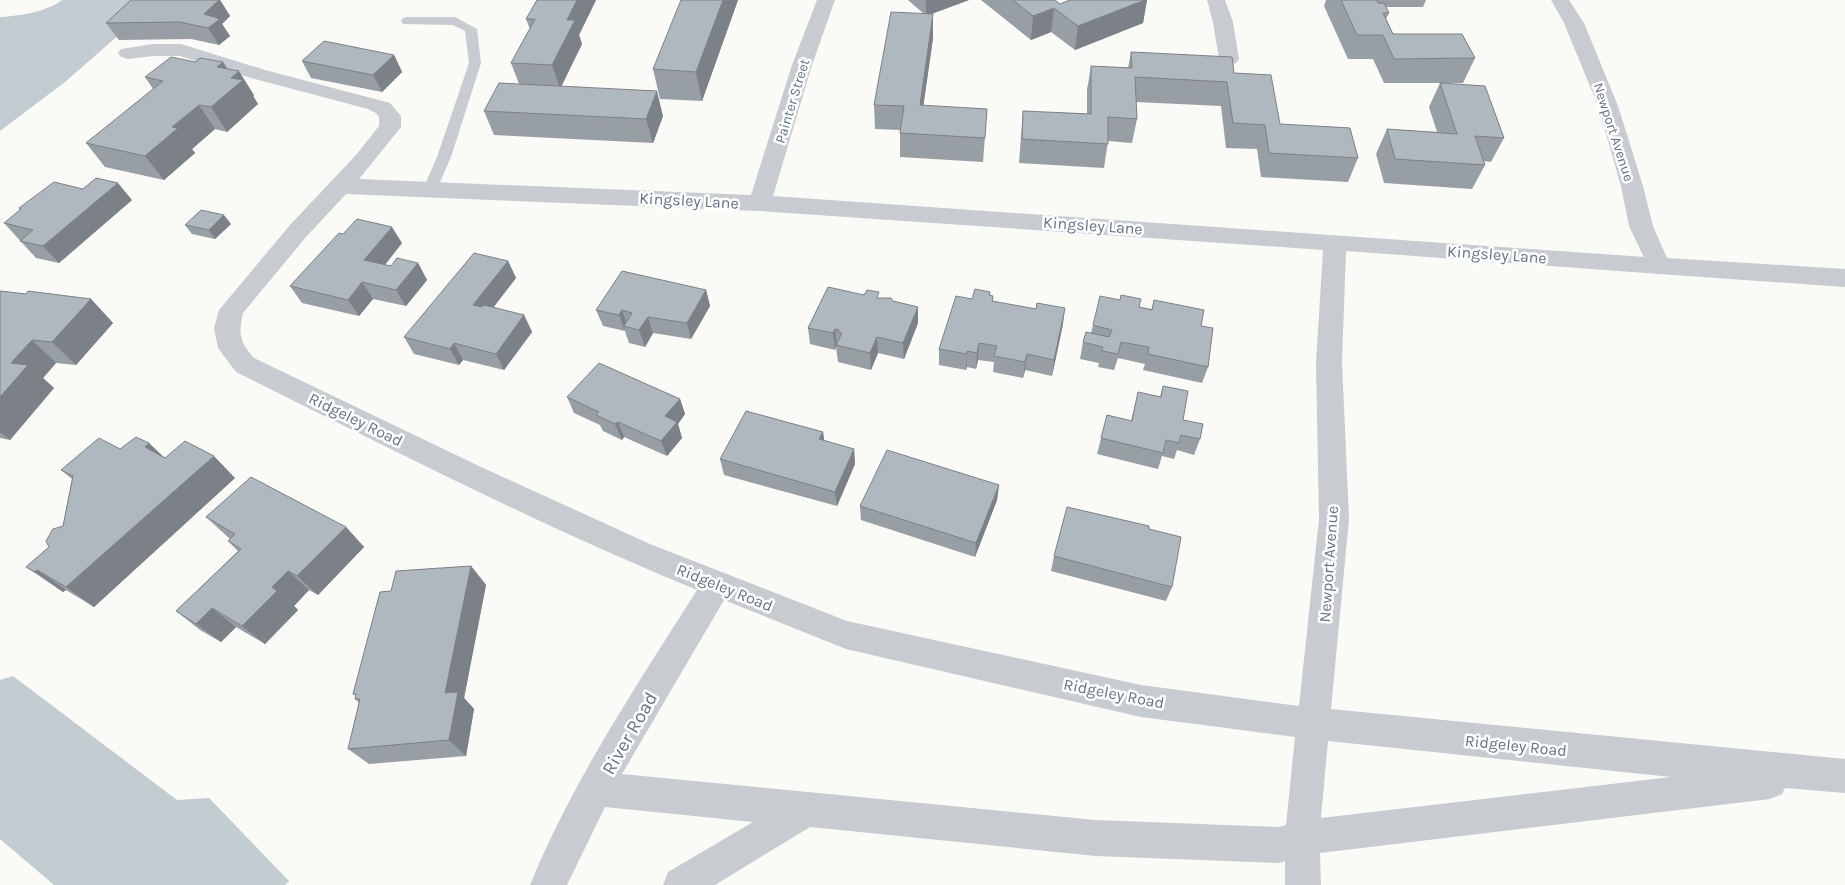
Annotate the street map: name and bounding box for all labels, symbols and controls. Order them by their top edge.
street label: Painter Street [772,57,813,145]
street label: Newport Avenue [1590,81,1637,184]
street label: Kingsley Lane [639,188,739,213]
street label: Kingsley Lane [1043,213,1143,238]
street label: Kingsley Lane [1447,242,1547,267]
street label: Ridgeley Road [306,389,406,450]
street label: Newport Avenue [1315,505,1342,623]
street label: Ridgeley Road [674,560,776,615]
street label: Ridgeley Road [1062,674,1166,713]
street label: River Road [597,688,662,779]
street label: Ridgeley Road [1464,731,1568,760]

